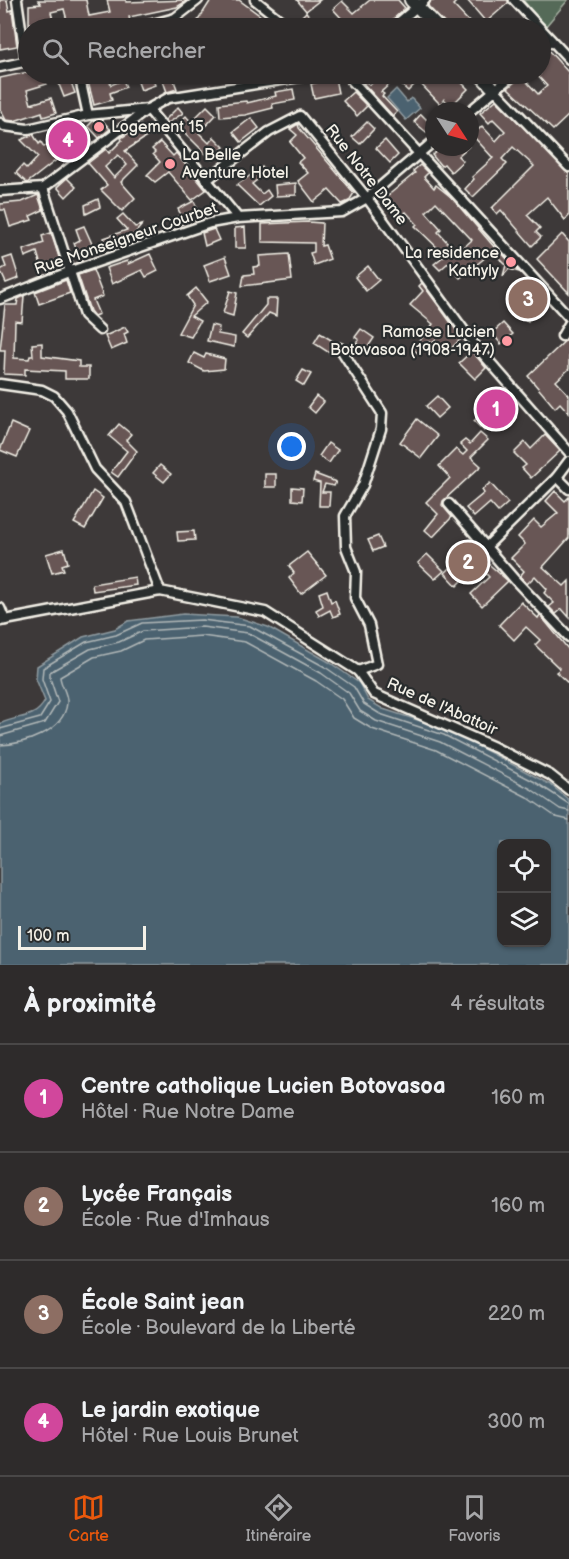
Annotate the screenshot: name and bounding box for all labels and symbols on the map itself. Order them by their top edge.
north arrow [425,102,479,156]
pin: 4 [48,118,88,162]
place label: Logement 15 [111,118,204,137]
marker: Logement 15 [92,120,106,134]
street label: Rue Notre Dame [321,121,411,229]
place label: La Belle Aventure Hotel [182,146,288,183]
marker: La Belle Aventure Hotel [163,157,177,171]
street label: Rue Monseigneur Courbet [32,199,220,279]
place label: La residence Kathyly [405,244,500,281]
marker: La residence Kathyly [504,255,518,269]
pin: 3 [508,276,548,322]
place label: Ramose Lucien Botovasoa (1908-1947) [330,323,495,360]
marker: Ramose Lucien Botovasoa (1908-1947) [500,334,514,348]
pin: 1 [476,386,516,432]
your location [277,432,306,461]
pin: 2 [448,540,488,584]
street label: Rue de l'Abattoir [384,674,500,740]
scale bar [18,923,146,950]

